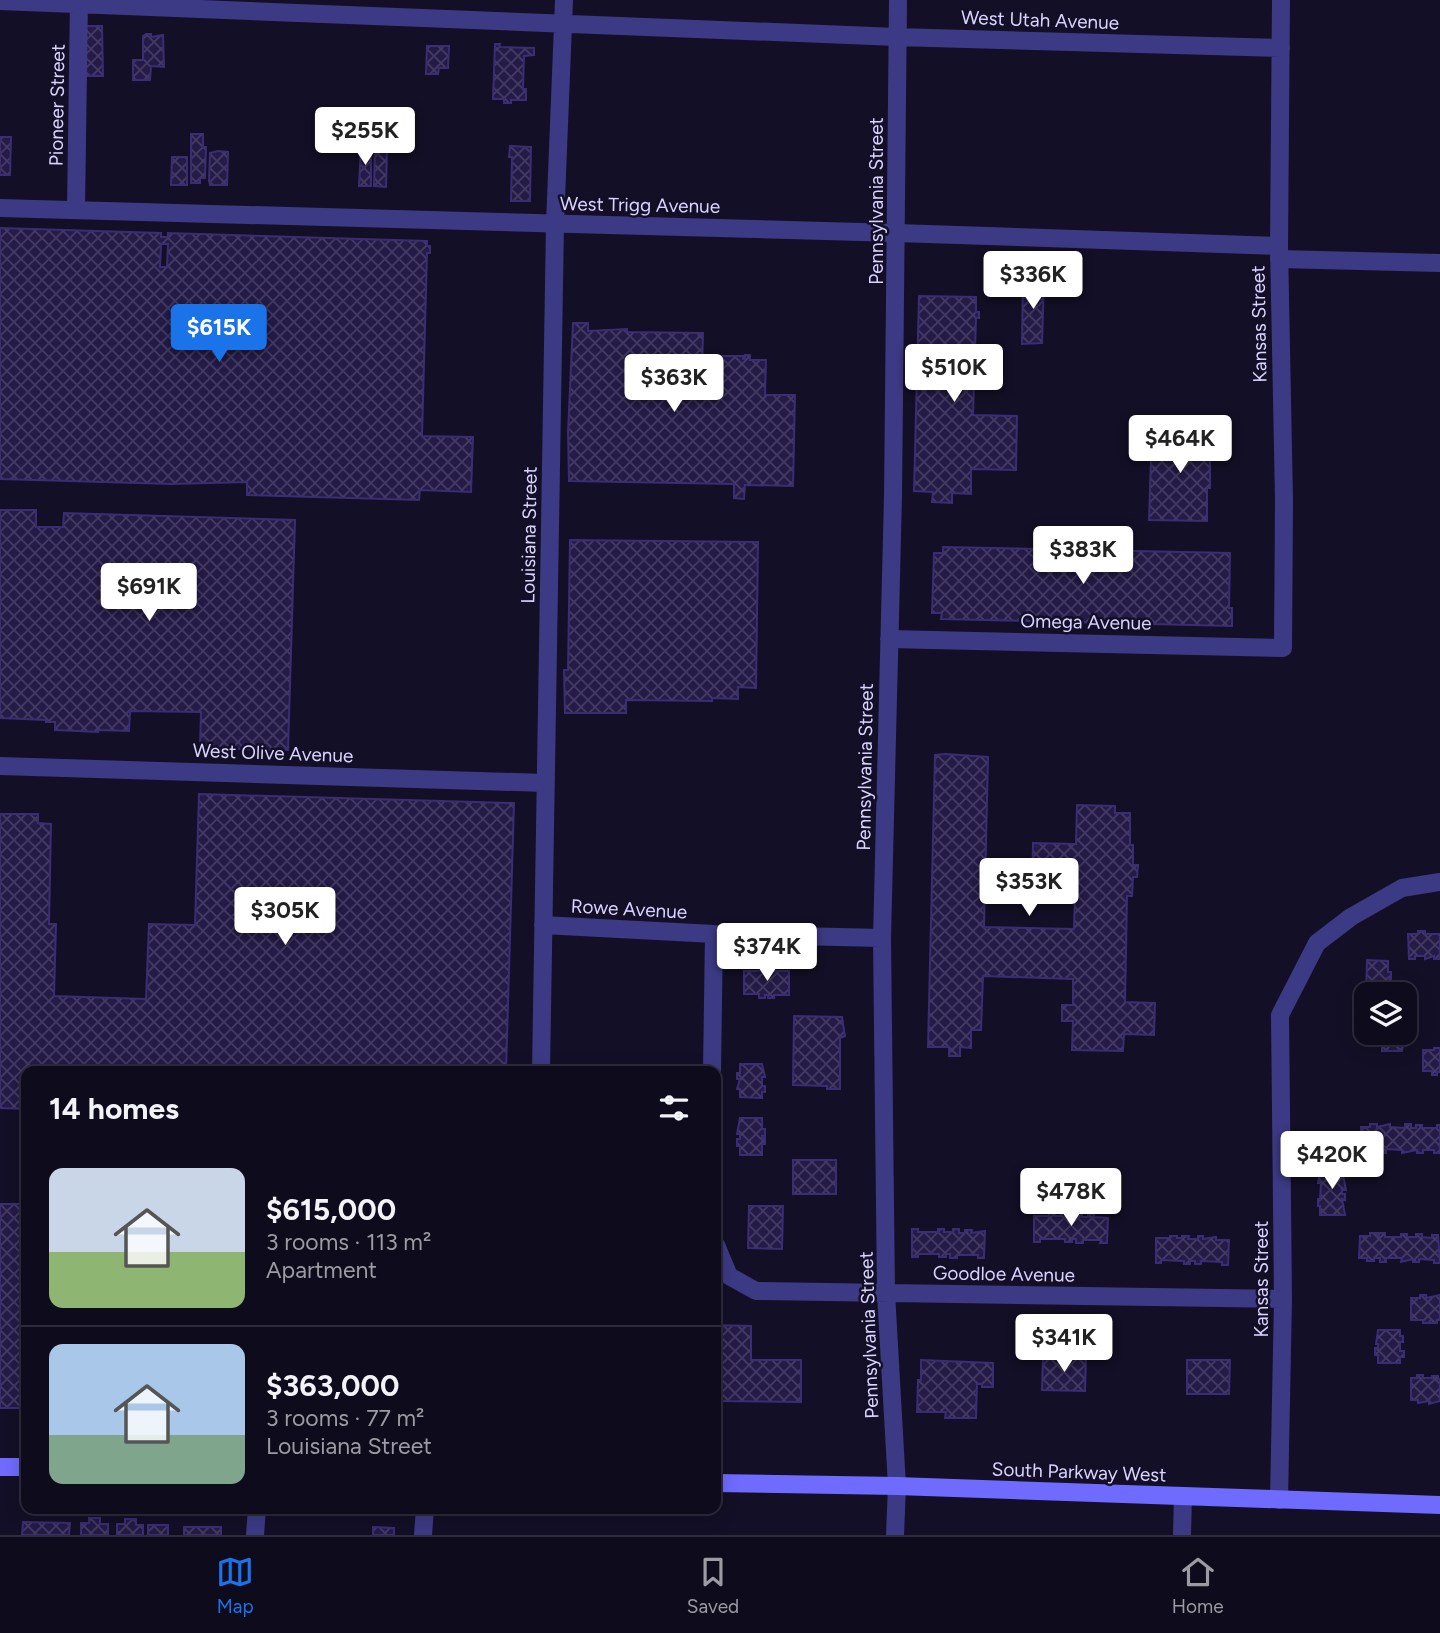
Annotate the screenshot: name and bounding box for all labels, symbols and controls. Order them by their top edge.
street label: West Utah Avenue [960,6,1120,34]
street label: Pioneer Street [44,44,70,166]
pin: $255K [316,108,414,167]
text: $255K [331,116,399,144]
street label: Pennsylvania Street [865,117,888,285]
street label: West Trigg Avenue [560,192,720,218]
pin: $336K [984,252,1082,311]
text: $336K [1000,260,1066,288]
street label: Kansas Street [1246,265,1272,383]
pin: $615K [170,304,268,364]
text: $615K [187,313,251,341]
pin: $510K [905,344,1003,404]
text: $510K [921,353,987,381]
pin: $363K [625,354,723,414]
text: $363K [641,363,707,391]
pin: $464K [1131,416,1229,475]
text: $464K [1145,424,1215,452]
street label: Louisiana Street [516,466,542,604]
pin: $383K [1034,526,1132,586]
text: $383K [1049,535,1117,563]
pin: $691K [100,564,198,623]
text: $691K [117,572,181,600]
street label: Omega Avenue [1020,609,1152,635]
street label: Pennsylvania Street [852,683,878,851]
street label: West Olive Avenue [192,739,354,767]
pin: $353K [980,858,1078,918]
text: $353K [996,867,1063,895]
pin: $305K [236,888,334,947]
street label: Rowe Avenue [570,894,688,924]
text: $305K [250,896,320,924]
pin: $374K [718,923,816,983]
text: $374K [733,932,801,960]
map controls [1354,982,1417,1045]
button: layers [1354,982,1417,1045]
icon: filters [655,1089,693,1127]
text: 14 homes [49,1090,179,1127]
pin: $420K [1283,1132,1381,1191]
text: $420K [1297,1140,1367,1168]
pin: $478K [1022,1168,1120,1228]
text: $478K [1036,1177,1106,1205]
text: $615,000 [266,1191,396,1228]
icon: home [105,1196,189,1280]
street label: Kansas Street [1250,1220,1273,1338]
text: 3 rooms · 113 m² [266,1228,431,1256]
street label: Pennsylvania Street [855,1251,883,1419]
text: Apartment [266,1256,377,1284]
street label: Goodloe Avenue [933,1261,1075,1287]
pin: $341K [1015,1314,1113,1374]
text: $341K [1031,1323,1097,1351]
text: $363,000 [266,1367,399,1404]
icon: home [105,1372,189,1456]
text: 3 rooms · 77 m² [266,1404,424,1432]
text: Louisiana Street [266,1432,432,1460]
street label: South Parkway West [991,1457,1167,1487]
tab: Map [216,1553,254,1618]
tab: Saved [687,1553,739,1618]
tab: Home [1172,1553,1224,1618]

